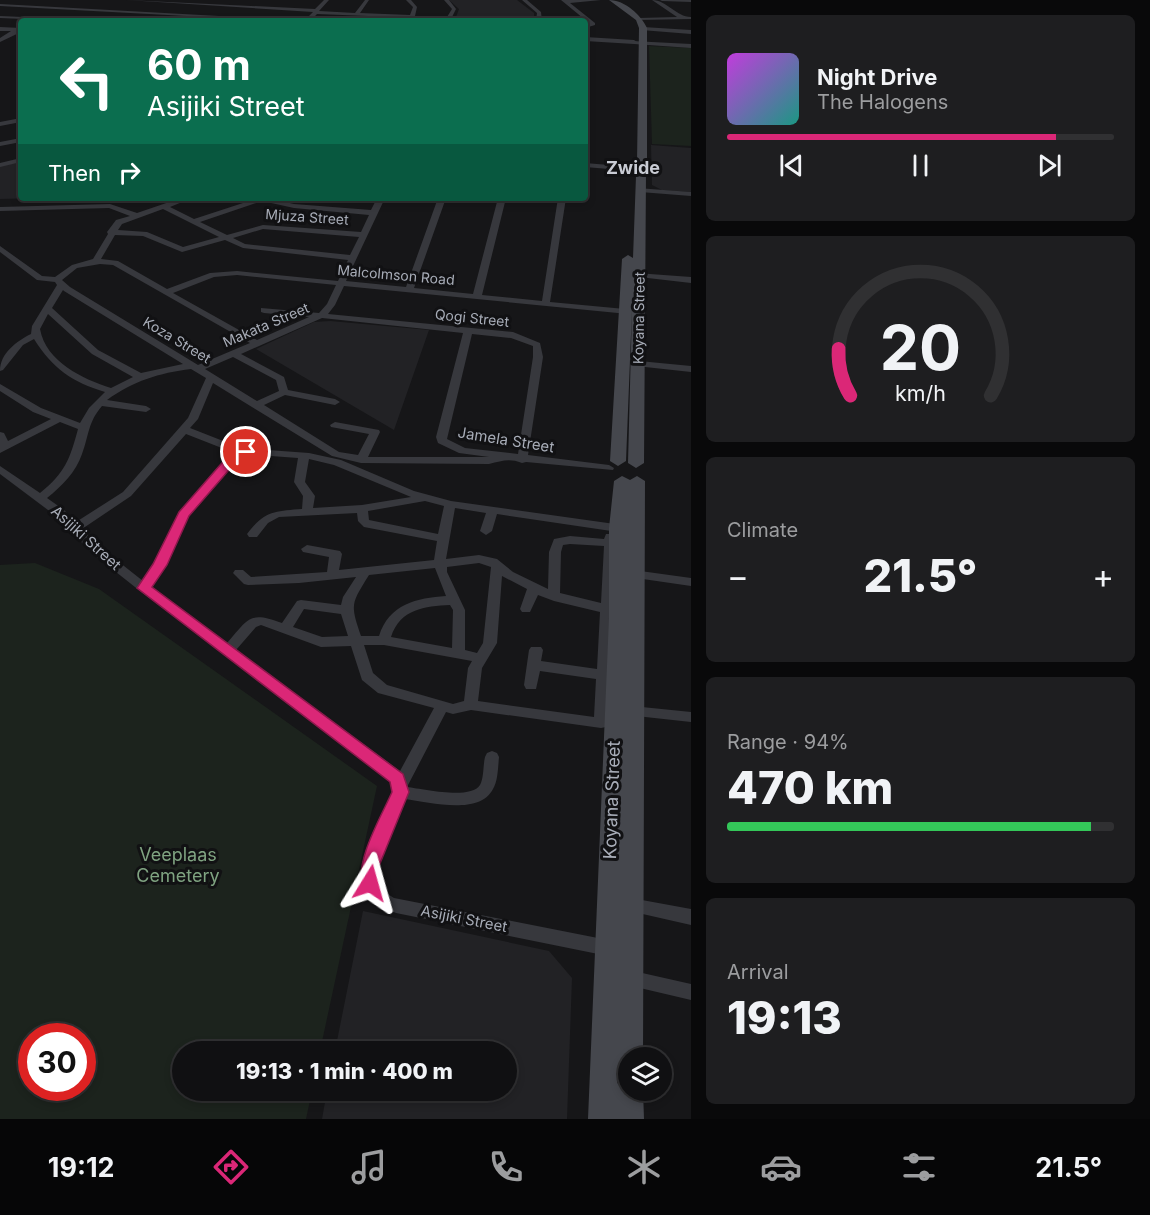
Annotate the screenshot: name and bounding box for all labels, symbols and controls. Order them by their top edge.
text: 60 m [147,39,251,90]
icon: left [48,42,126,120]
text: Night Drive [817,64,937,90]
text: Asijiki Street [147,90,305,123]
text: The Halogens [817,90,948,114]
icon: previous [775,149,808,182]
icon: pause [904,149,937,182]
icon: next [1033,149,1066,182]
icon: right [113,156,146,189]
district label: Zwide [606,157,660,178]
text: Then [48,160,101,186]
street label: Mjuza Street [265,205,350,228]
street label: Malcolmson Road [337,261,455,288]
street label: Koyana Street [629,271,648,364]
street label: Makata Street [220,299,312,350]
street label: Qogi Street [434,305,510,330]
text: 20 [880,310,961,385]
street label: Koza Street [140,313,215,367]
text: km/h [895,380,946,406]
street label: Jamela Street [456,422,556,457]
pin [220,426,271,477]
icon: arrive [229,435,262,468]
street label: Asijiki Street [47,501,125,574]
text: Climate [727,518,798,542]
text: 21.5° [863,548,978,603]
text: − [727,556,749,596]
text: + [1092,556,1114,596]
text: Range · 94% [727,730,849,754]
street label: Koyana Street [599,740,624,860]
text: 470 km [727,760,893,815]
park label: Veeplaas Cemetery [136,844,220,886]
position arrow [338,851,402,915]
street label: Asijiki Street [419,901,509,936]
text: Arrival [727,960,789,984]
text: 19:13 [727,990,842,1045]
speed limit sign: 30 [18,1023,96,1101]
map controls [618,1047,672,1101]
button: layers [618,1047,672,1101]
text: 19:13 · 1 min · 400 m [236,1058,453,1084]
icon: directions [210,1146,252,1188]
icon: music [348,1146,390,1188]
icon: phone [485,1146,527,1188]
icon: climate [623,1146,665,1188]
icon: car [760,1146,802,1188]
icon: filters [898,1146,940,1188]
text: 19:12 [48,1151,115,1184]
text: 21.5° [1035,1151,1102,1184]

